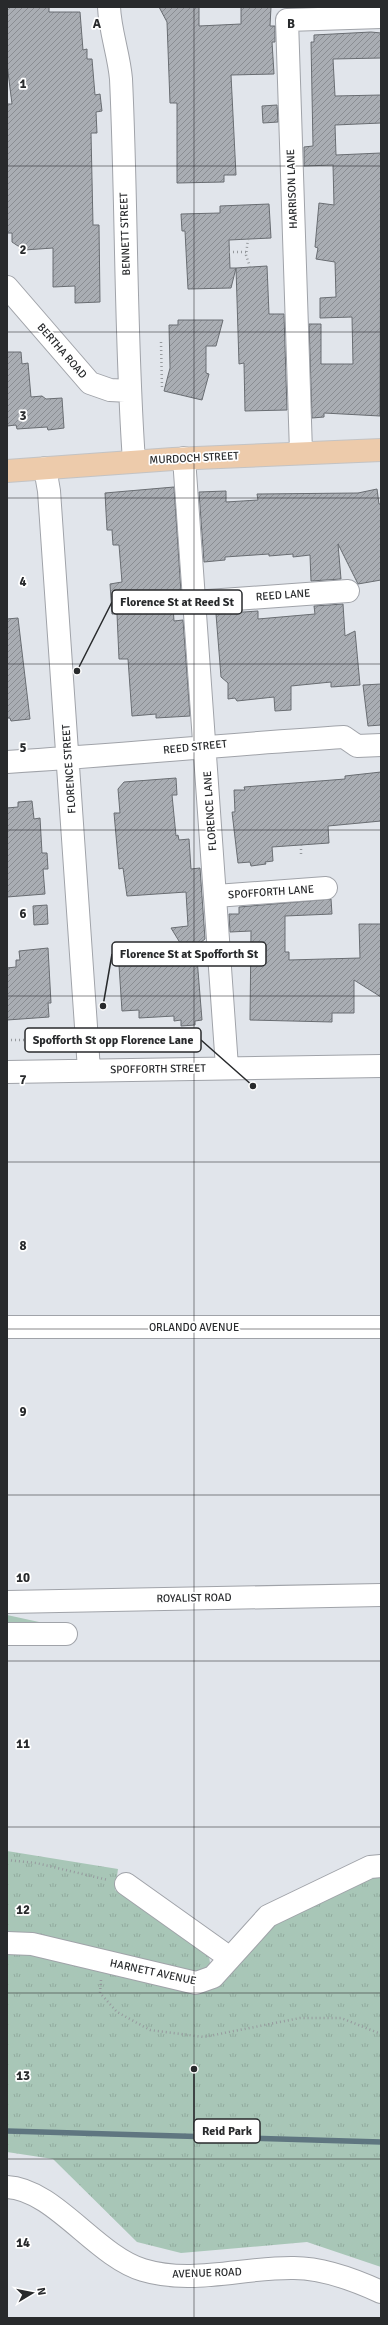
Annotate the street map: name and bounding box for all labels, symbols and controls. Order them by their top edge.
text: A [93,16,102,32]
text: B [287,16,295,32]
text: 1 [19,76,27,92]
street label: HARRISON LANE [284,149,300,229]
street label: BENNETT STREET [117,192,133,276]
text: 2 [19,242,27,258]
street label: BERTHA ROAD [35,321,89,381]
text: 3 [19,408,27,424]
street label: MURDOCH STREET [149,449,240,467]
text: 4 [19,574,27,590]
street label: REED LANE [255,587,311,603]
callout: Florence St at Reed St [112,590,242,614]
text: Florence St at Reed St [120,595,235,610]
street label: FLORENCE STREET [59,723,79,814]
street label: REED STREET [162,737,228,757]
text: 5 [19,740,27,756]
street label: FLORENCE LANE [201,771,219,851]
street label: SPOFFORTH LANE [228,883,314,901]
text: 6 [19,906,27,922]
callout: Florence St at Spofforth St [112,942,266,966]
text: Florence St at Spofforth St [120,947,259,962]
callout: Spofforth St opp Florence Lane [25,1028,201,1052]
text: Spofforth St opp Florence Lane [33,1033,193,1048]
street label: SPOFFORTH STREET [110,1062,207,1076]
text: 7 [19,1072,27,1088]
text: 8 [19,1238,27,1254]
street label: ORLANDO AVENUE [149,1321,239,1334]
text: 9 [19,1404,27,1420]
text: 10 [16,1570,30,1586]
street label: ROYALIST ROAD [156,1591,232,1605]
text: 11 [16,1736,30,1752]
text: 12 [16,1902,30,1918]
street label: HARNETT AVENUE [109,1957,197,1987]
text: 13 [16,2068,30,2084]
callout: Reid Park [194,2119,260,2143]
text: Reid Park [202,2124,253,2139]
text: 14 [16,2235,30,2251]
street label: AVENUE ROAD [172,2265,242,2281]
north arrow [12,2273,52,2313]
text: N [34,2286,48,2296]

